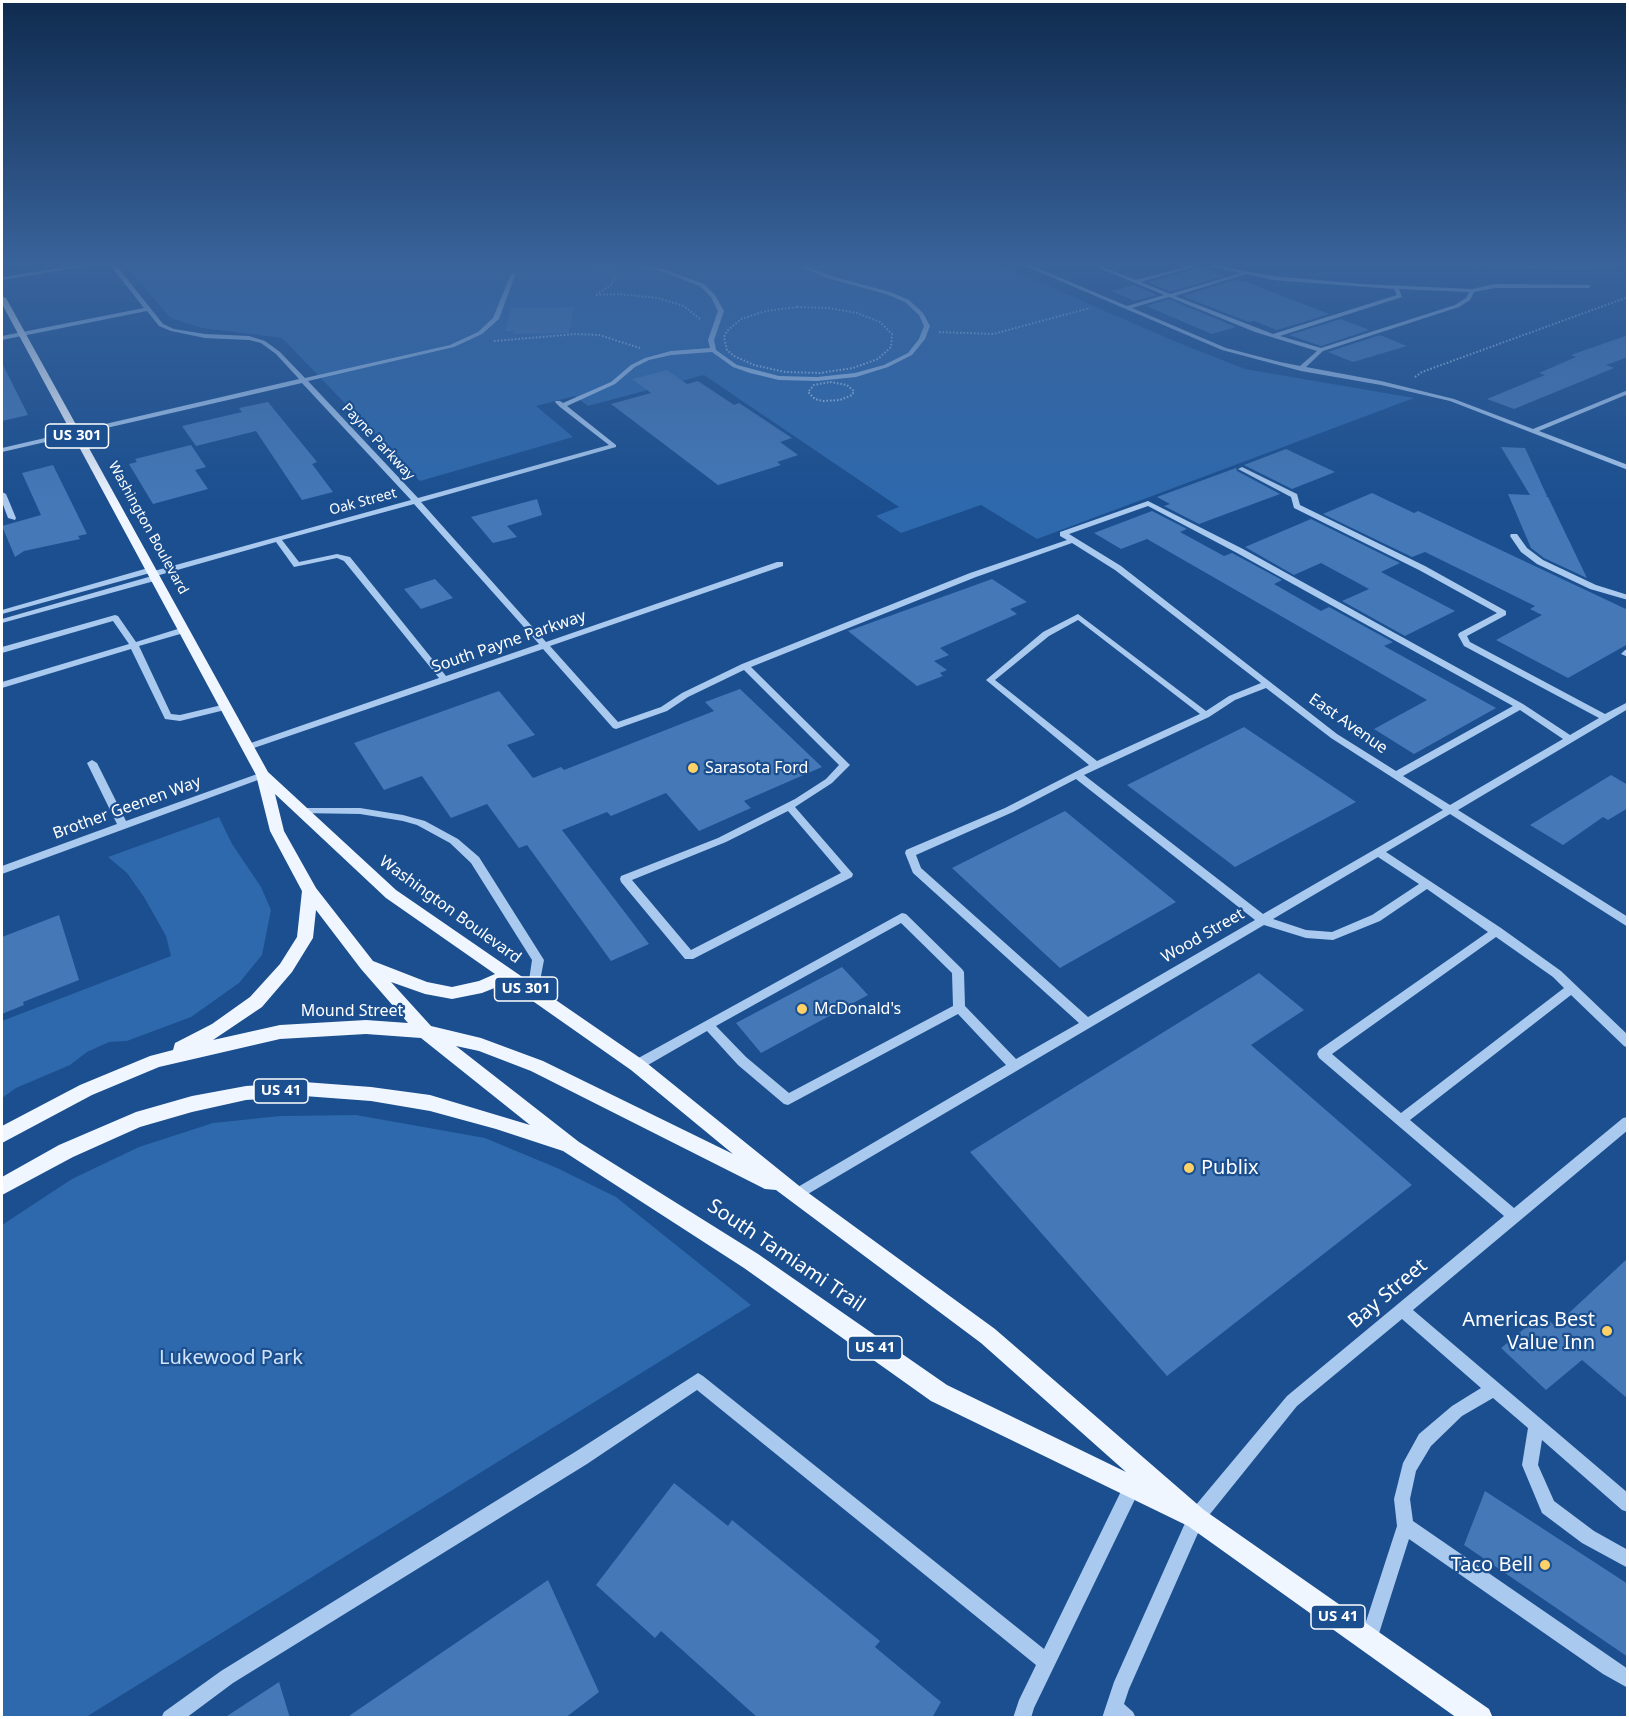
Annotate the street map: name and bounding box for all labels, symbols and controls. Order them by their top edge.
street label: Payne Parkway [338,400,418,484]
road number: US 301 [46,424,109,448]
street label: Washington Boulevard [104,459,192,597]
street label: Oak Street [328,485,398,519]
street label: South Payne Parkway [429,607,589,677]
street label: East Avenue [1305,690,1391,758]
place label: Sarasota Ford [705,758,808,778]
marker: Sarasota Ford [686,761,700,775]
street label: Brother Geenen Way [50,772,204,844]
street label: Washington Boulevard [375,852,525,968]
street label: Wood Street [1158,905,1248,967]
road number: US 301 [494,977,558,1001]
place label: McDonald's [814,999,901,1019]
street label: Mound Street [301,1001,403,1021]
marker: McDonald's [795,1002,809,1016]
road number: US 41 [254,1079,308,1103]
place label: Publix [1201,1156,1259,1180]
marker: Publix [1182,1161,1196,1175]
street label: South Tamiami Trail [703,1194,869,1318]
street label: Bay Street [1344,1254,1432,1334]
place label: Americas Best Value Inn [1462,1308,1595,1355]
marker: Americas Best Value Inn [1600,1324,1614,1338]
road number: US 41 [848,1336,902,1360]
park label: Lukewood Park [159,1346,303,1370]
place label: Taco Bell [1451,1553,1533,1577]
marker: Taco Bell [1538,1558,1552,1572]
road number: US 41 [1311,1605,1365,1629]

